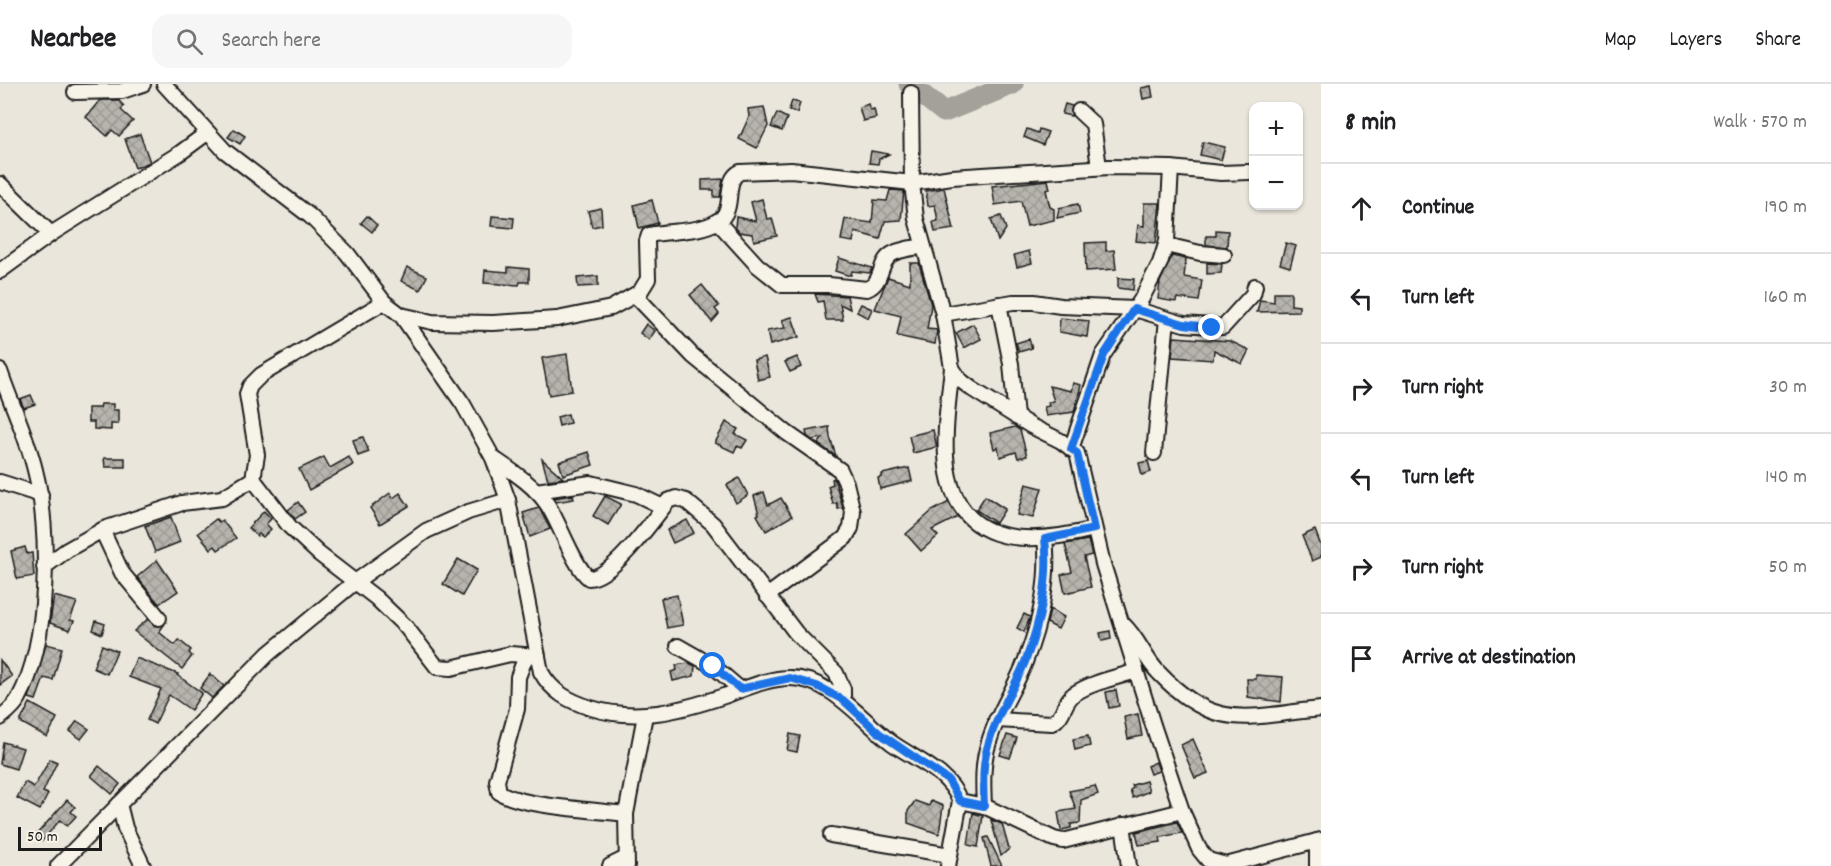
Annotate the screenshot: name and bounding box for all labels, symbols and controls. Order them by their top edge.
search box [152,14,572,68]
text: Nearbee [30,21,116,61]
icon: search [173,25,206,58]
text: Search here [221,26,321,57]
text: Map [1605,26,1636,56]
text: Layers [1669,26,1722,56]
text: Share [1755,26,1801,56]
map controls [1249,102,1303,210]
button: + [1249,102,1303,156]
text: 8 min [1345,105,1396,142]
text: Walk · 570 m [1713,109,1807,137]
button: − [1249,156,1303,210]
icon: ahead [1345,192,1378,225]
text: Continue [1402,193,1474,224]
text: 190 m [1764,194,1807,222]
icon: left [1345,282,1378,315]
text: Turn left [1402,283,1474,314]
text: 160 m [1764,284,1807,312]
route end [1198,314,1224,340]
icon: right [1345,372,1378,405]
text: Turn right [1402,373,1484,404]
text: 30 m [1769,374,1807,402]
icon: left [1345,462,1378,495]
text: Turn left [1402,463,1474,494]
text: 140 m [1765,464,1807,492]
icon: right [1345,552,1378,585]
text: Turn right [1402,553,1484,584]
text: 50 m [1769,554,1807,582]
icon: arrive [1345,642,1378,675]
text: Arrive at destination [1402,643,1576,674]
route start [699,652,725,678]
scale bar [18,824,102,852]
text: 50 m [27,826,58,849]

